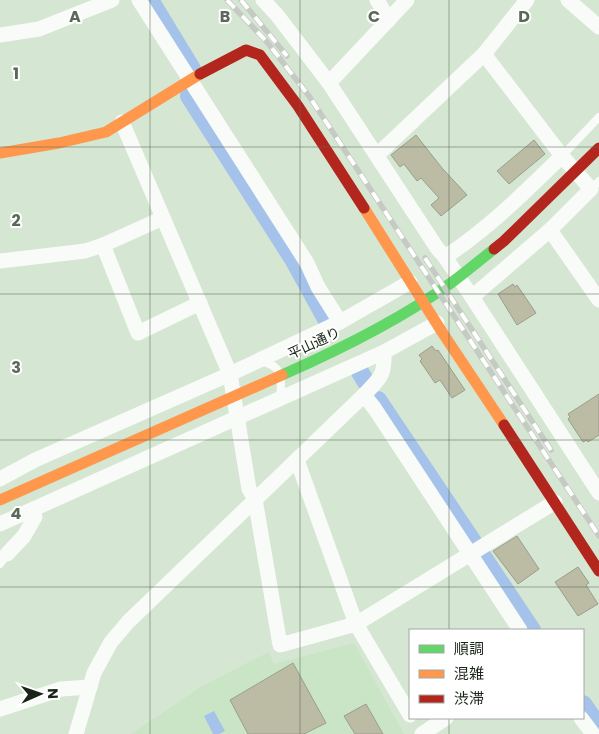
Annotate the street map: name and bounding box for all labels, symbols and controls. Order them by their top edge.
text: A [69,5,81,28]
text: B [220,5,230,28]
text: C [368,5,380,28]
text: D [518,5,530,28]
text: 1 [13,62,19,85]
text: 2 [11,209,21,232]
street label: 平山通り [284,322,344,364]
text: 3 [11,356,21,379]
text: 4 [11,502,22,525]
legend [409,629,584,719]
text: 順調 [454,638,484,659]
text: 混雑 [454,663,484,684]
north arrow [15,669,65,719]
text: N [43,688,63,699]
text: 渋滞 [454,688,484,709]

